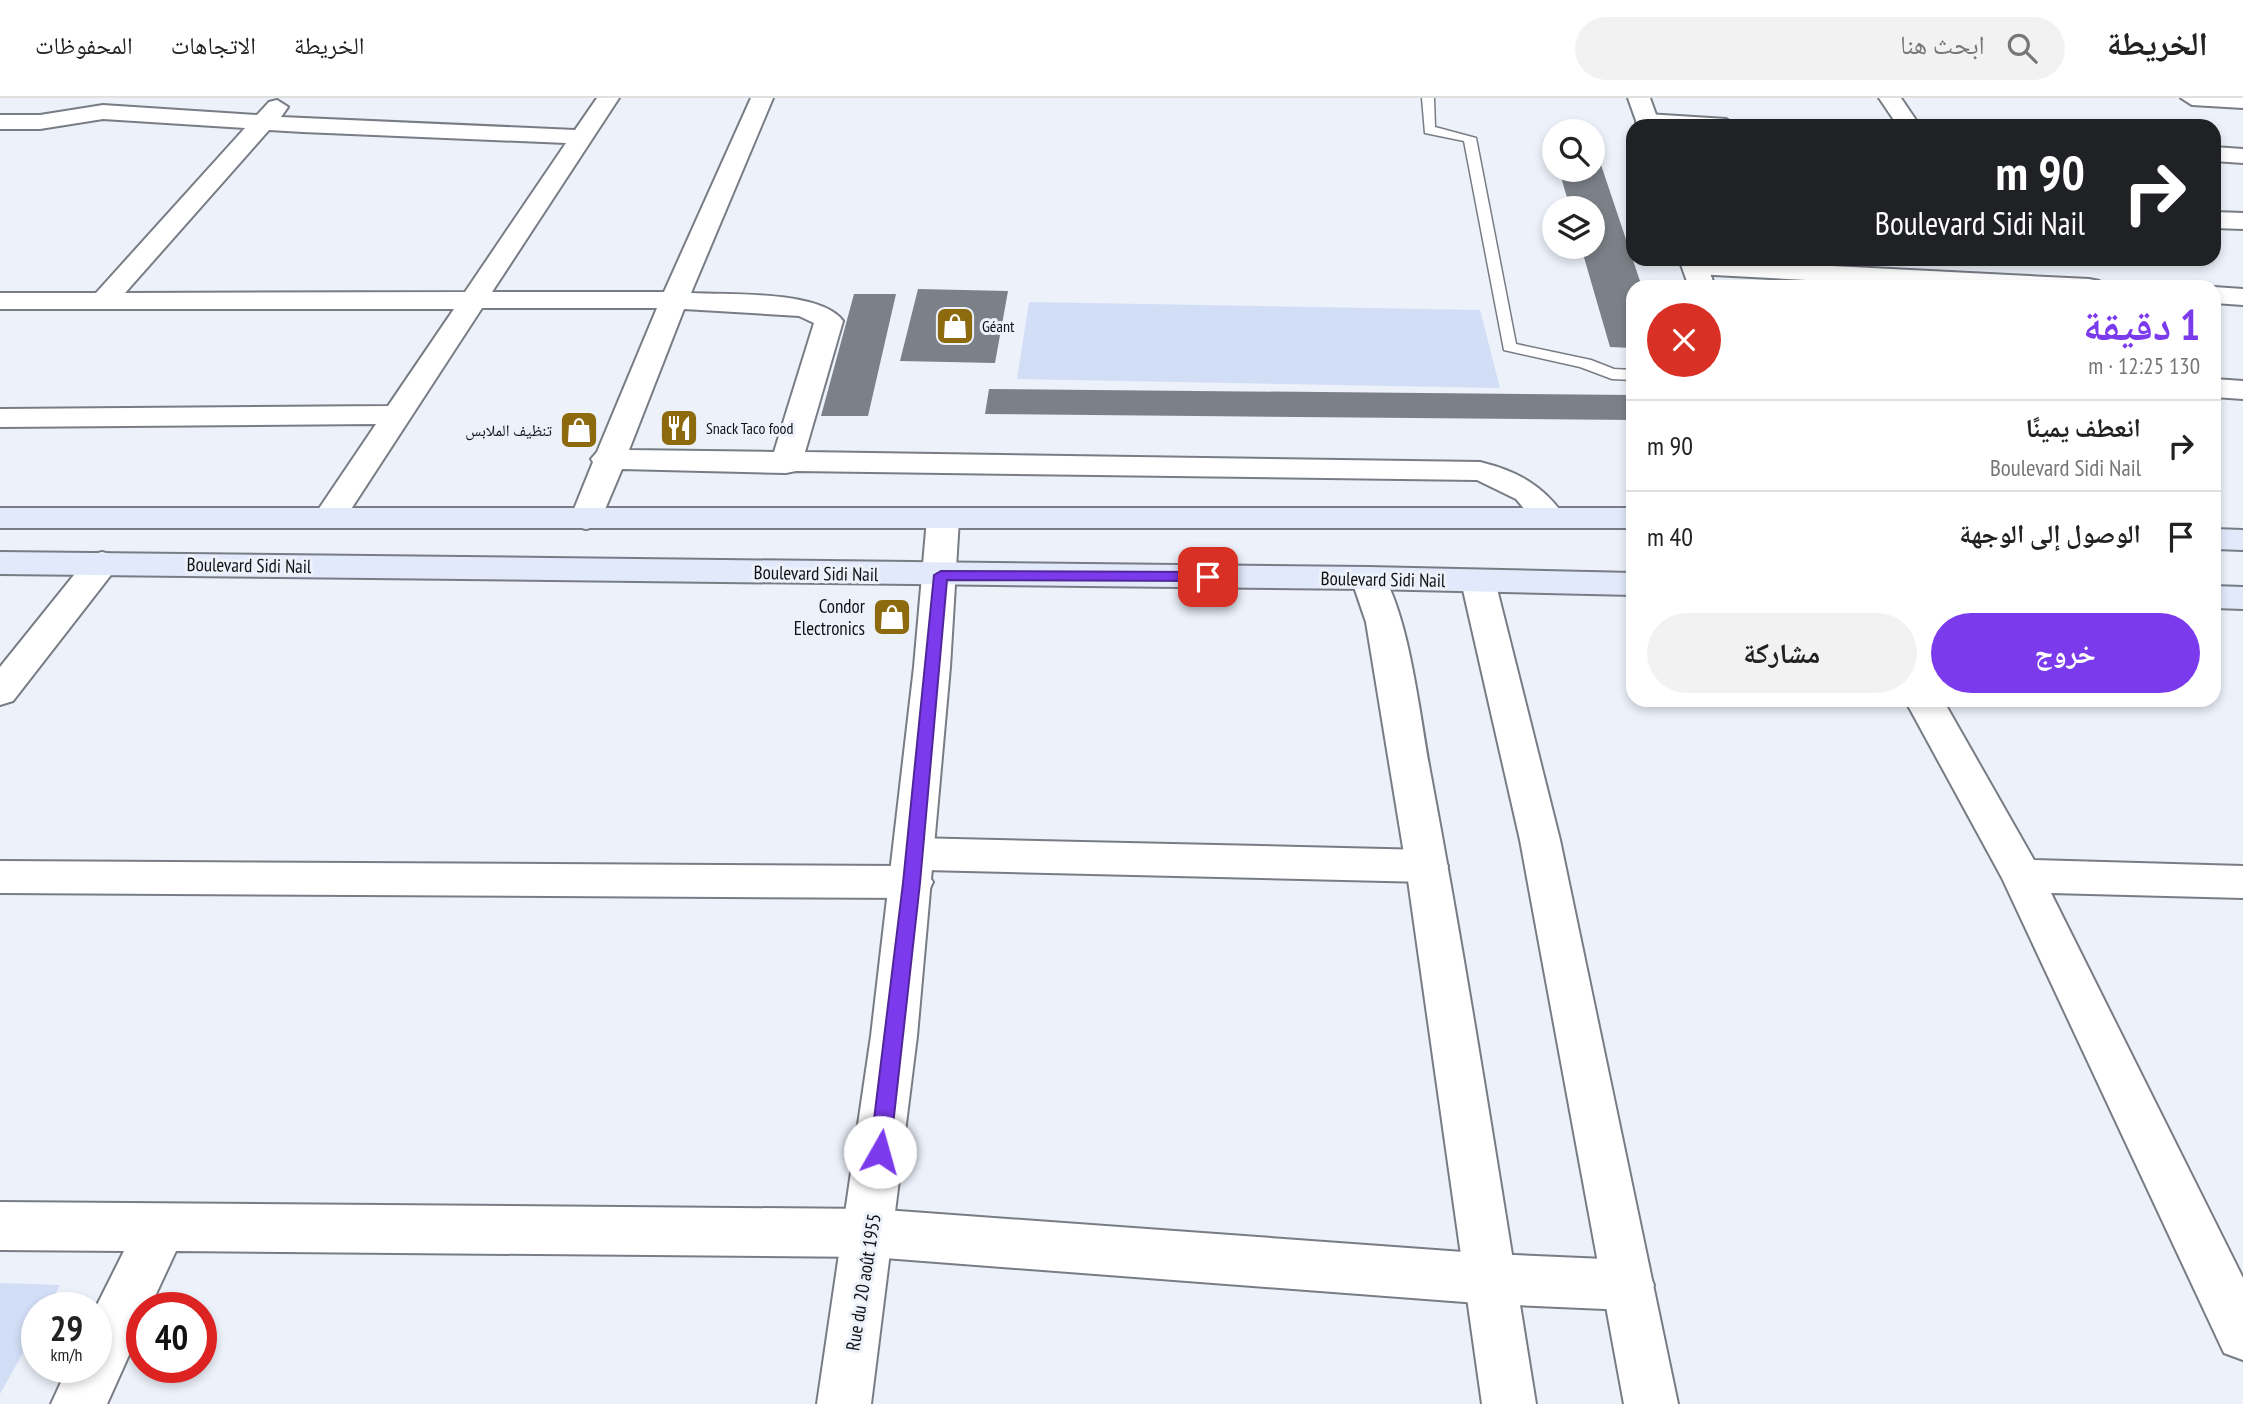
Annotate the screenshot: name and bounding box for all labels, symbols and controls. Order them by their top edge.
search box [1575,17,2065,80]
text: الخريطة [2107,21,2208,64]
text: ابحث هنا [1900,28,1985,61]
icon: search [2003,29,2041,67]
text: المحفوظات [35,30,133,61]
text: الاتجاهات [171,30,256,61]
text: الخريطة [294,30,365,61]
map controls [1542,119,1605,259]
button: search [1542,119,1605,182]
text: 90 m [1996,140,2085,204]
icon: right [2109,147,2200,238]
button: layers [1542,196,1605,259]
text: Boulevard Sidi Nail [1875,202,2085,244]
text: 1 دقيقة [2083,297,2200,352]
button: close [1647,303,1721,377]
shop icon: Géant [934,305,976,347]
place label: Géant [982,316,1015,336]
text: 130 m · 12:25 [2088,351,2200,380]
restaurant icon: Snack Taco food [658,407,700,449]
shop icon: تنظيف الملابس [558,409,600,451]
text: انعطف يمينًا [2025,411,2141,444]
place label: Snack Taco food [706,418,793,438]
place label: تنظيف الملابس [465,420,552,441]
icon: right [2162,427,2200,465]
text: 90 m [1647,429,1693,462]
text: Boulevard Sidi Nail [1990,453,2141,482]
text: الوصول إلى الوجهة [1959,517,2141,550]
icon: arrive [2162,518,2200,556]
text: 40 m [1647,520,1693,553]
pin [1178,547,1238,607]
street label: Boulevard Sidi Nail [186,552,312,578]
icon: arrive [1189,558,1227,596]
street label: Boulevard Sidi Nail [753,560,879,586]
street label: Boulevard Sidi Nail [1320,566,1446,592]
place label: Condor Electronics [794,594,866,640]
shop icon: Condor Electronics [871,596,913,638]
button: مشاركة [1647,613,1917,693]
button: خروج [1931,613,2200,693]
position arrow [843,1115,917,1189]
street label: Rue du 20 août 1955 [840,1212,886,1352]
speed limit sign: 40 [126,1292,217,1383]
text: 29 [50,1305,83,1351]
text: km/h [51,1343,82,1366]

